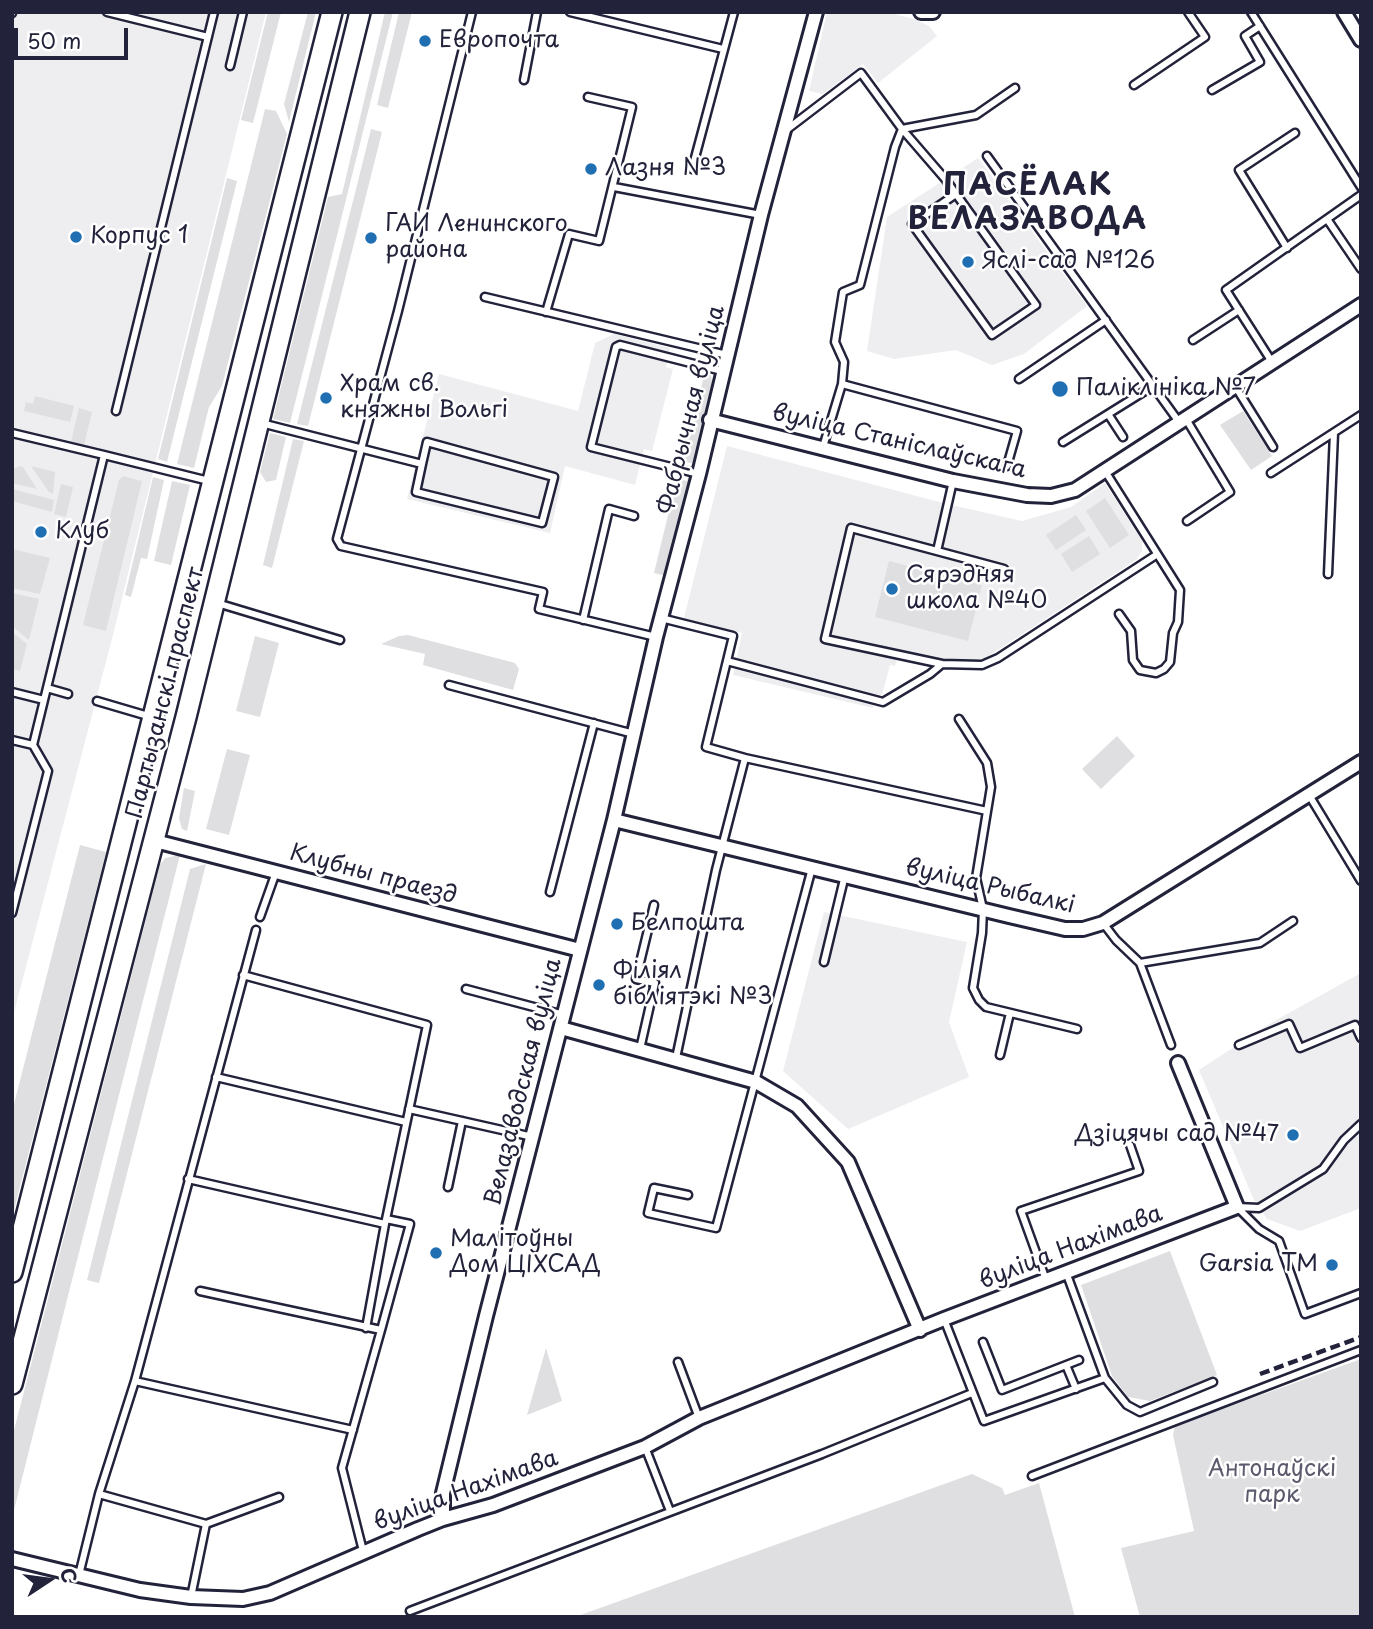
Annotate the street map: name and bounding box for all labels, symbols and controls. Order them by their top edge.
scale bar [18,14,131,58]
text: 50 m [27,24,81,56]
place label: Европочта [439,27,559,55]
marker: Европочта [417,33,433,49]
place label: Лазня №3 [605,155,726,183]
marker: Лазня №3 [583,161,599,177]
district label: ПАСЁЛАК ВЕЛАЗАВОДА [910,169,1146,240]
place label: ГАИ Ленинского района [385,211,568,265]
place label: Корпус 1 [90,223,188,251]
marker: Корпус 1 [68,229,84,245]
marker: ГАИ Ленинского района [363,230,379,246]
place label: Яслі-сад №126 [982,248,1155,276]
marker: Яслі-сад №126 [960,254,976,270]
street label: Фабрычная вуліца [653,303,731,517]
place label: Храм св. княжны Вольгі [340,371,508,425]
place label: Паліклініка №7 [1076,375,1256,403]
marker: Паліклініка №7 [1050,379,1070,399]
marker: Храм св. княжны Вольгі [318,390,334,406]
street label: вуліца Станіслаўскага [769,399,1029,485]
place label: Клуб [55,518,109,546]
marker: Клуб [33,524,49,540]
place label: Сярэдняя школа №40 [906,562,1047,616]
street label: Партызанскі праспект [121,564,211,822]
marker: Сярэдняя школа №40 [884,581,900,597]
street label: Клубны праезд [286,839,460,911]
street label: вуліца Рыбалкі [903,854,1077,920]
place label: Белпошта [631,910,744,938]
marker: Белпошта [609,916,625,932]
street label: Велазаводская вуліца [480,955,568,1209]
place label: Філіял бібліятэкі №3 [613,958,772,1012]
marker: Філіял бібліятэкі №3 [591,977,607,993]
place label: Дзіцячы сад №47 [1075,1121,1279,1149]
marker: Дзіцячы сад №47 [1285,1127,1301,1143]
street label: вуліца Нахімава [975,1200,1167,1296]
place label: Малітоўны Дом ЦІХСАД [450,1226,601,1280]
marker: Малітоўны Дом ЦІХСАД [428,1245,444,1261]
place label: Garsia TM [1199,1251,1318,1279]
marker: Garsia TM [1324,1257,1340,1273]
street label: вуліца Нахімава [370,1445,562,1537]
park label: Антонаўскі парк [1208,1456,1336,1510]
north arrow [14,1545,84,1615]
text: С [54,1565,85,1585]

